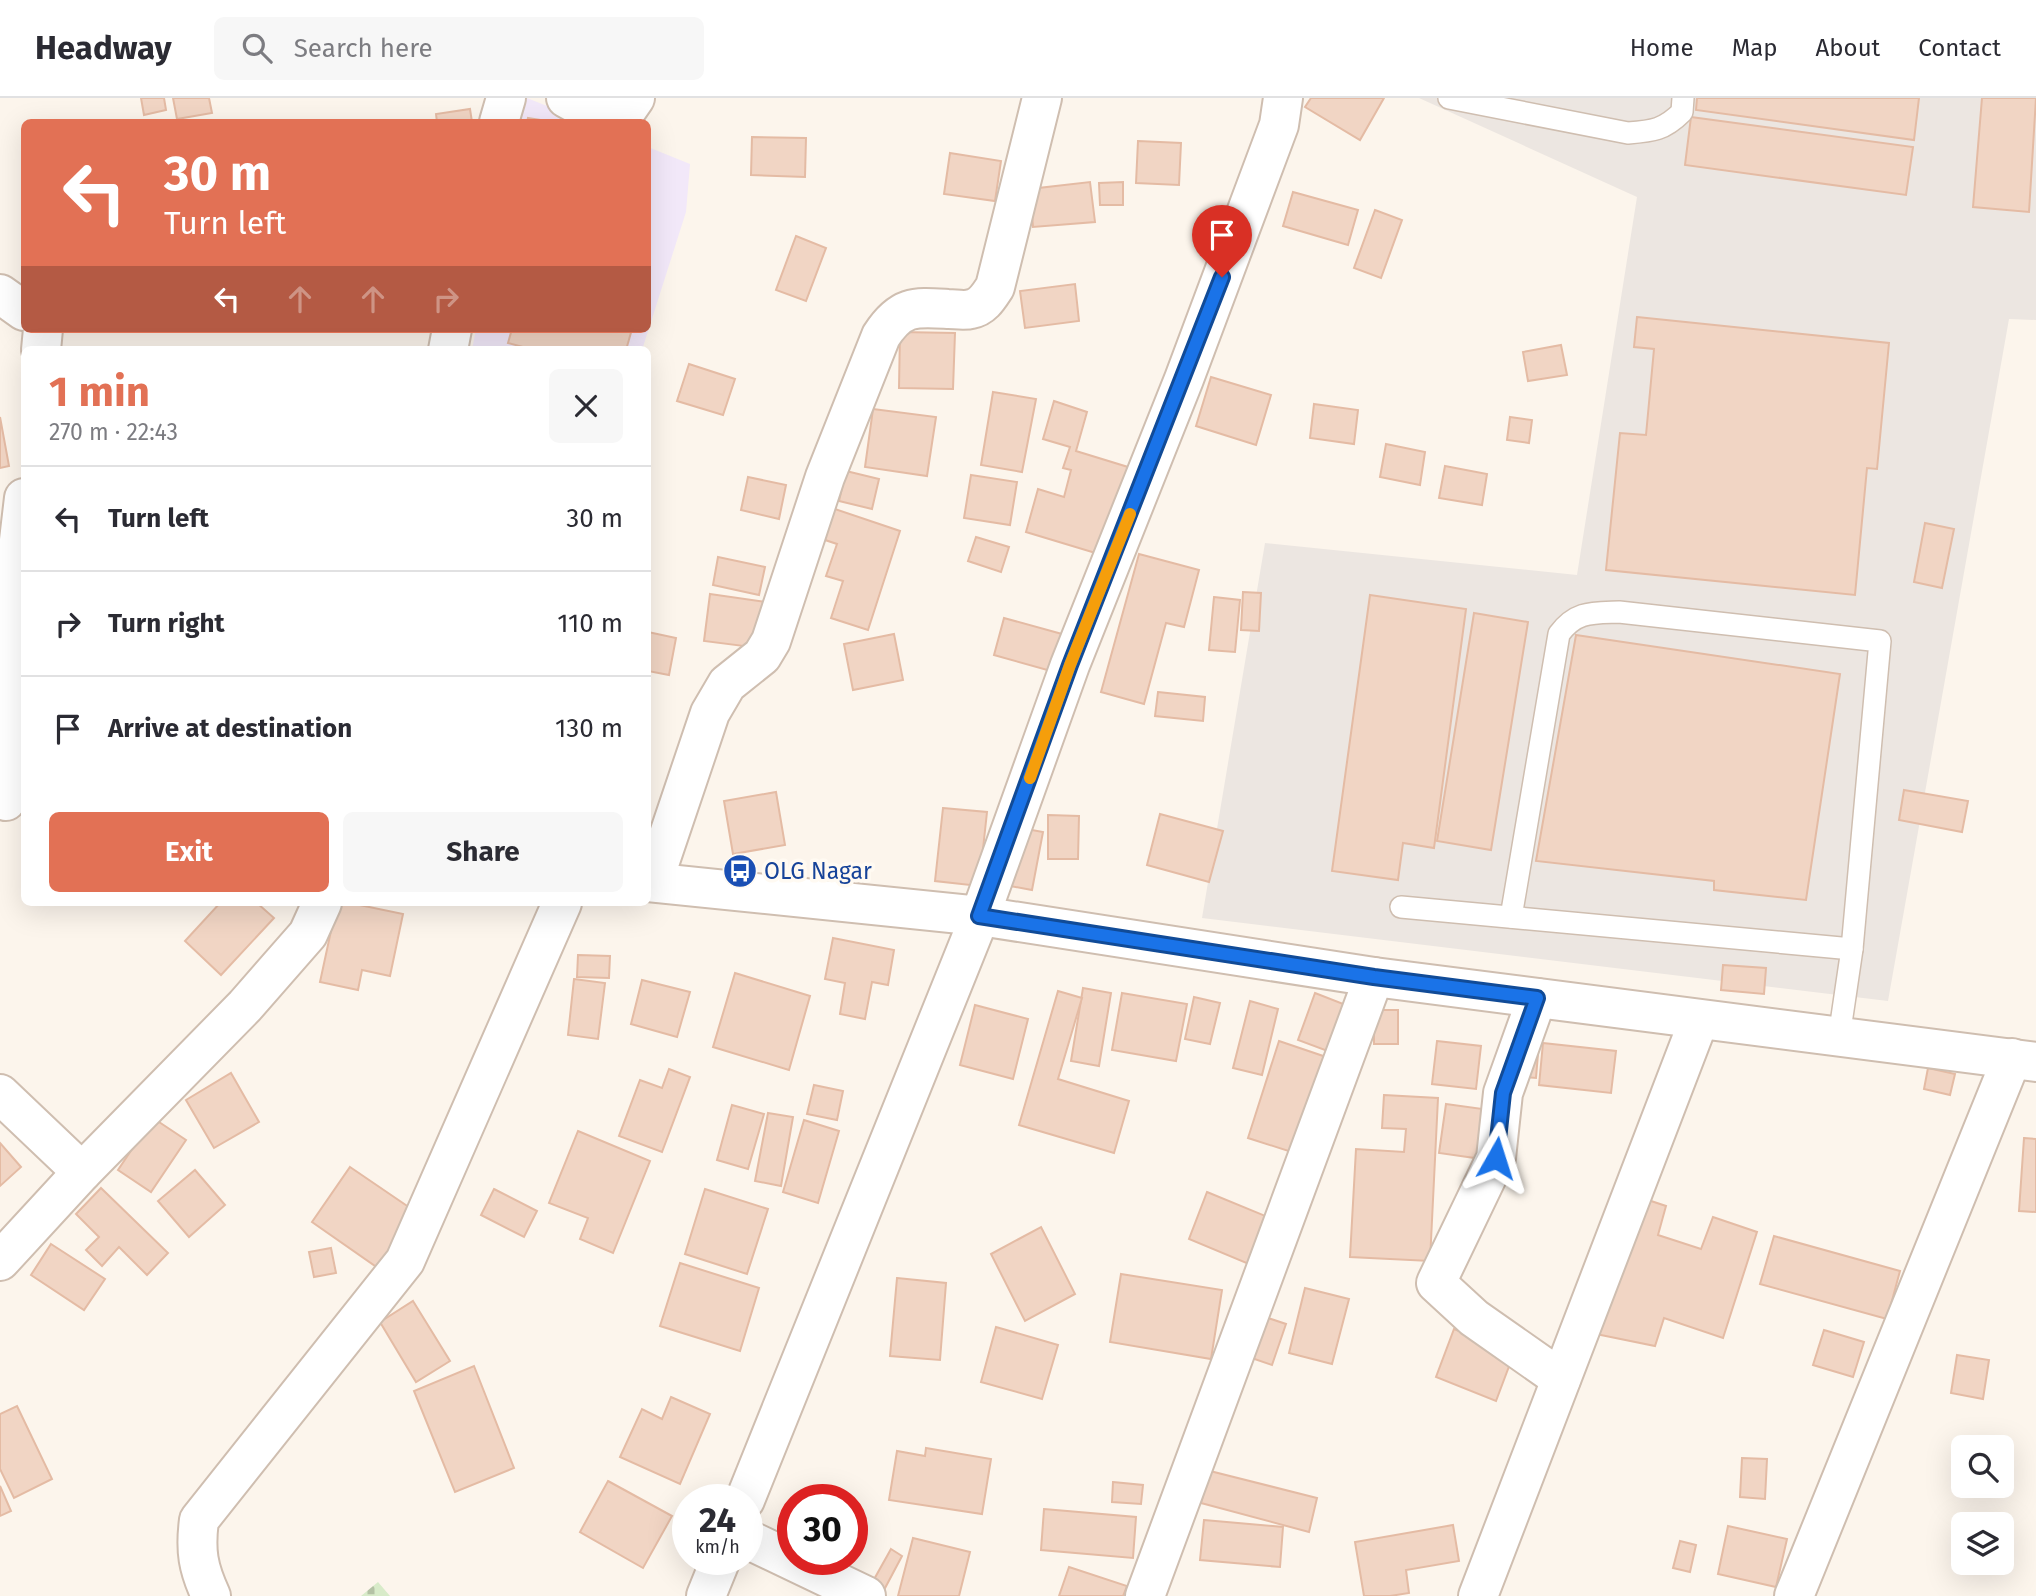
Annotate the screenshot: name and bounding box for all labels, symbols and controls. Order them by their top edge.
search box [214,17,704,80]
text: Headway [35,28,172,68]
icon: search [238,29,276,67]
text: Search here [294,33,433,64]
text: Home [1630,34,1694,62]
text: Map [1732,34,1778,62]
text: About [1816,34,1880,62]
text: Contact [1918,34,2001,62]
text: 30 m [164,144,271,203]
icon: left [49,147,140,238]
text: Turn left [164,204,286,242]
pin [1192,205,1252,277]
icon: arrive [1203,216,1241,254]
icon: left [208,280,246,318]
icon: ahead [281,280,319,318]
icon: ahead [354,280,392,318]
icon: right [427,280,465,318]
text: 1 min [49,367,150,417]
button: close [549,369,623,443]
text: 270 m · 22:43 [49,418,178,446]
icon: left [49,500,87,538]
text: Turn left [108,503,209,534]
text: 30 m [566,503,623,534]
icon: right [49,605,87,643]
text: Turn right [108,608,225,639]
text: 110 m [557,608,623,639]
icon: arrive [49,710,87,748]
text: Arrive at destination [108,713,352,744]
text: 130 m [555,713,623,744]
button: Exit [49,812,329,892]
button: Share [343,812,623,892]
bus stop icon: OLG Nagar [721,852,759,890]
place label: OLG Nagar [764,857,872,885]
position arrow [1459,1121,1533,1195]
map controls [1951,1435,2014,1575]
button: search [1951,1435,2014,1498]
speed limit sign: 30 [777,1484,868,1575]
text: 24 [699,1499,736,1541]
button: layers [1951,1512,2014,1575]
text: km/h [695,1536,740,1558]

